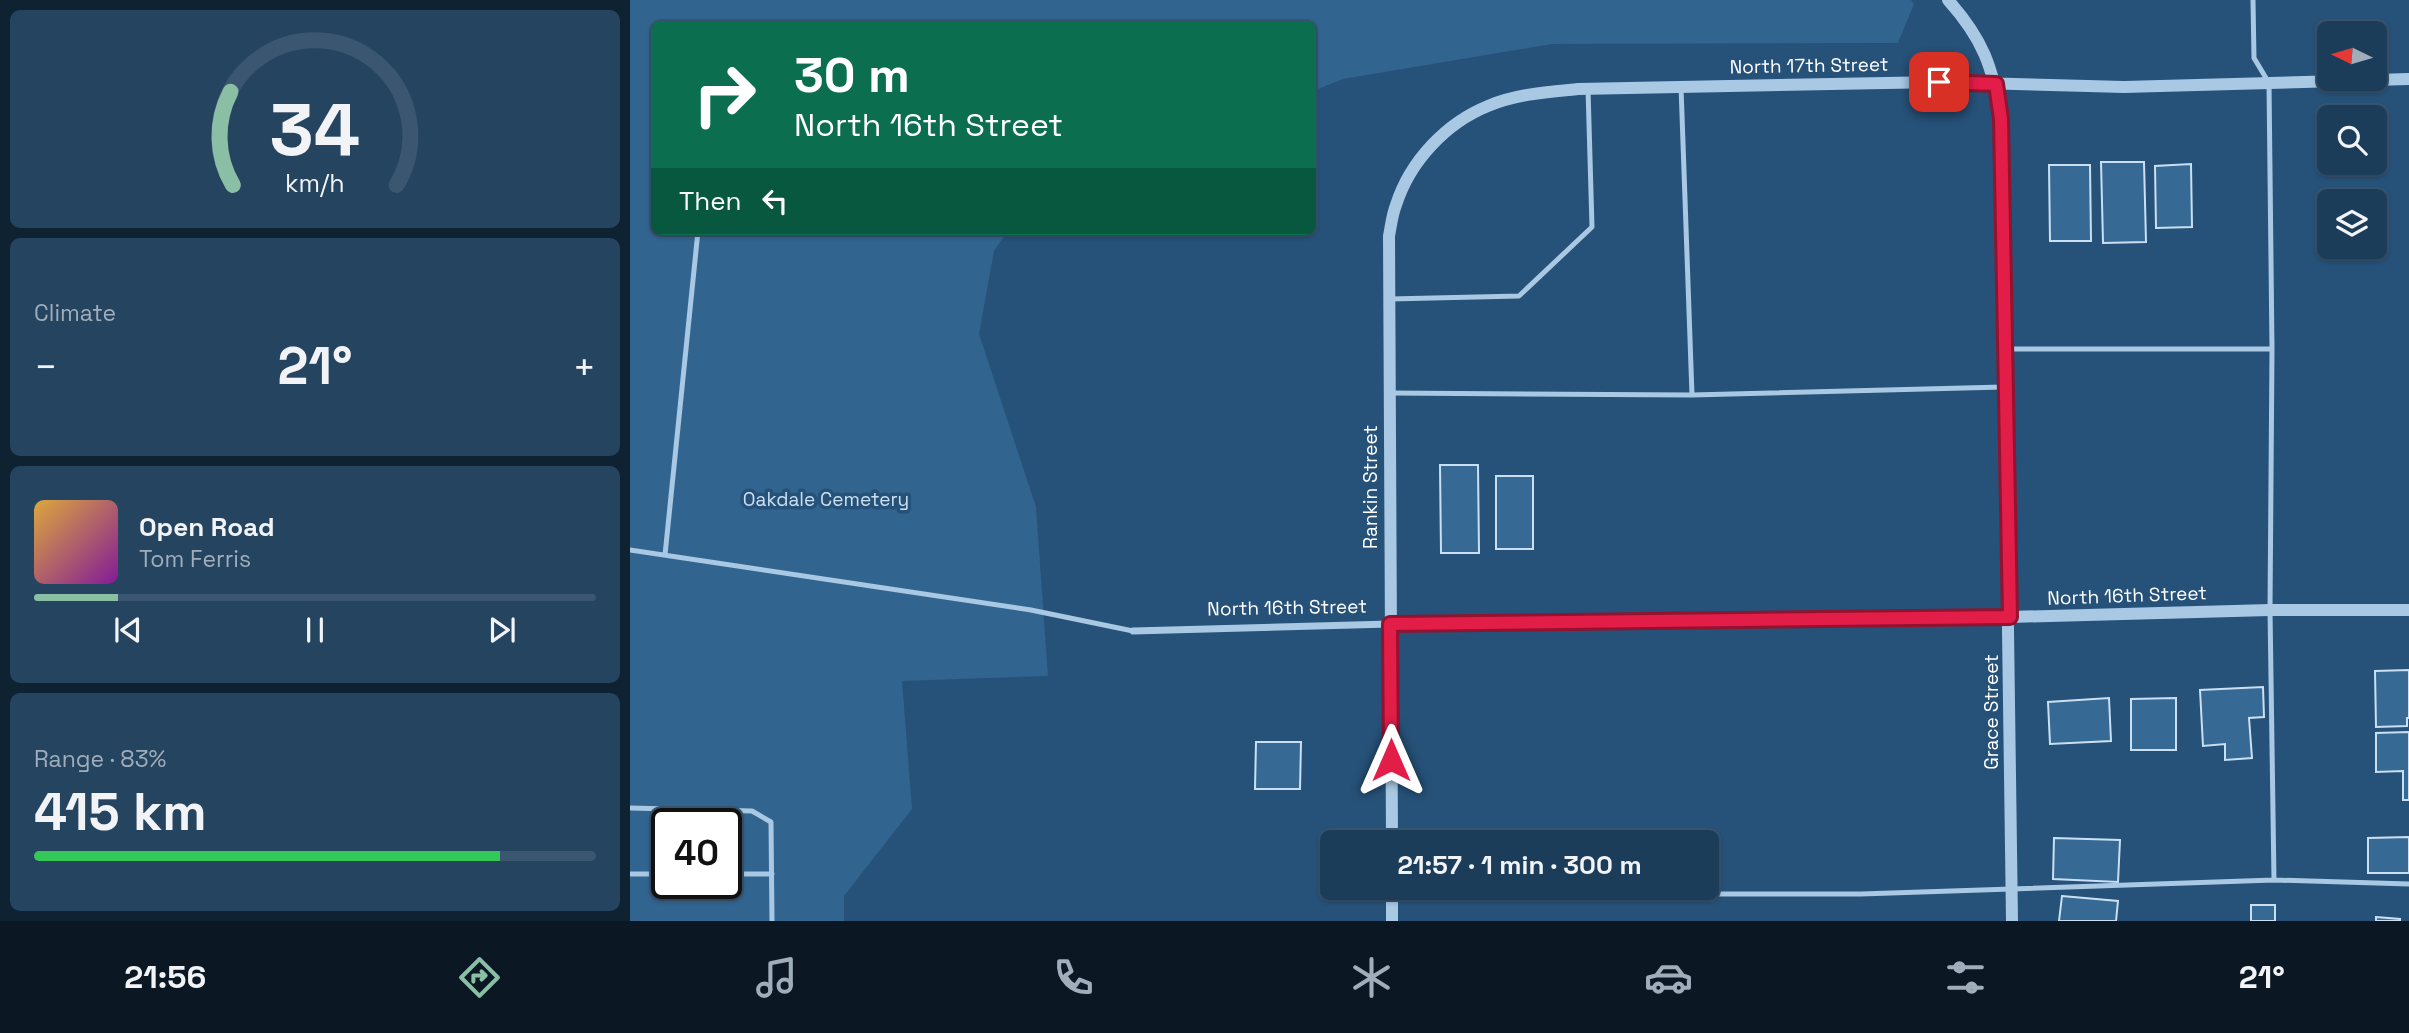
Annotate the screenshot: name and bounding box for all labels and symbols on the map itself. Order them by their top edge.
north arrow [2317,21,2387,91]
street label: North 17th Street [1729,52,1889,79]
pin [1909,52,1969,112]
street label: Rankin Street [1358,425,1383,549]
park label: Oakdale Cemetery [743,487,909,512]
street label: North 16th Street [2047,580,2207,611]
street label: North 16th Street [1207,594,1367,621]
street label: Grace Street [1979,654,2004,770]
position arrow [1354,723,1428,797]
speed limit sign: 40 [651,808,742,899]

